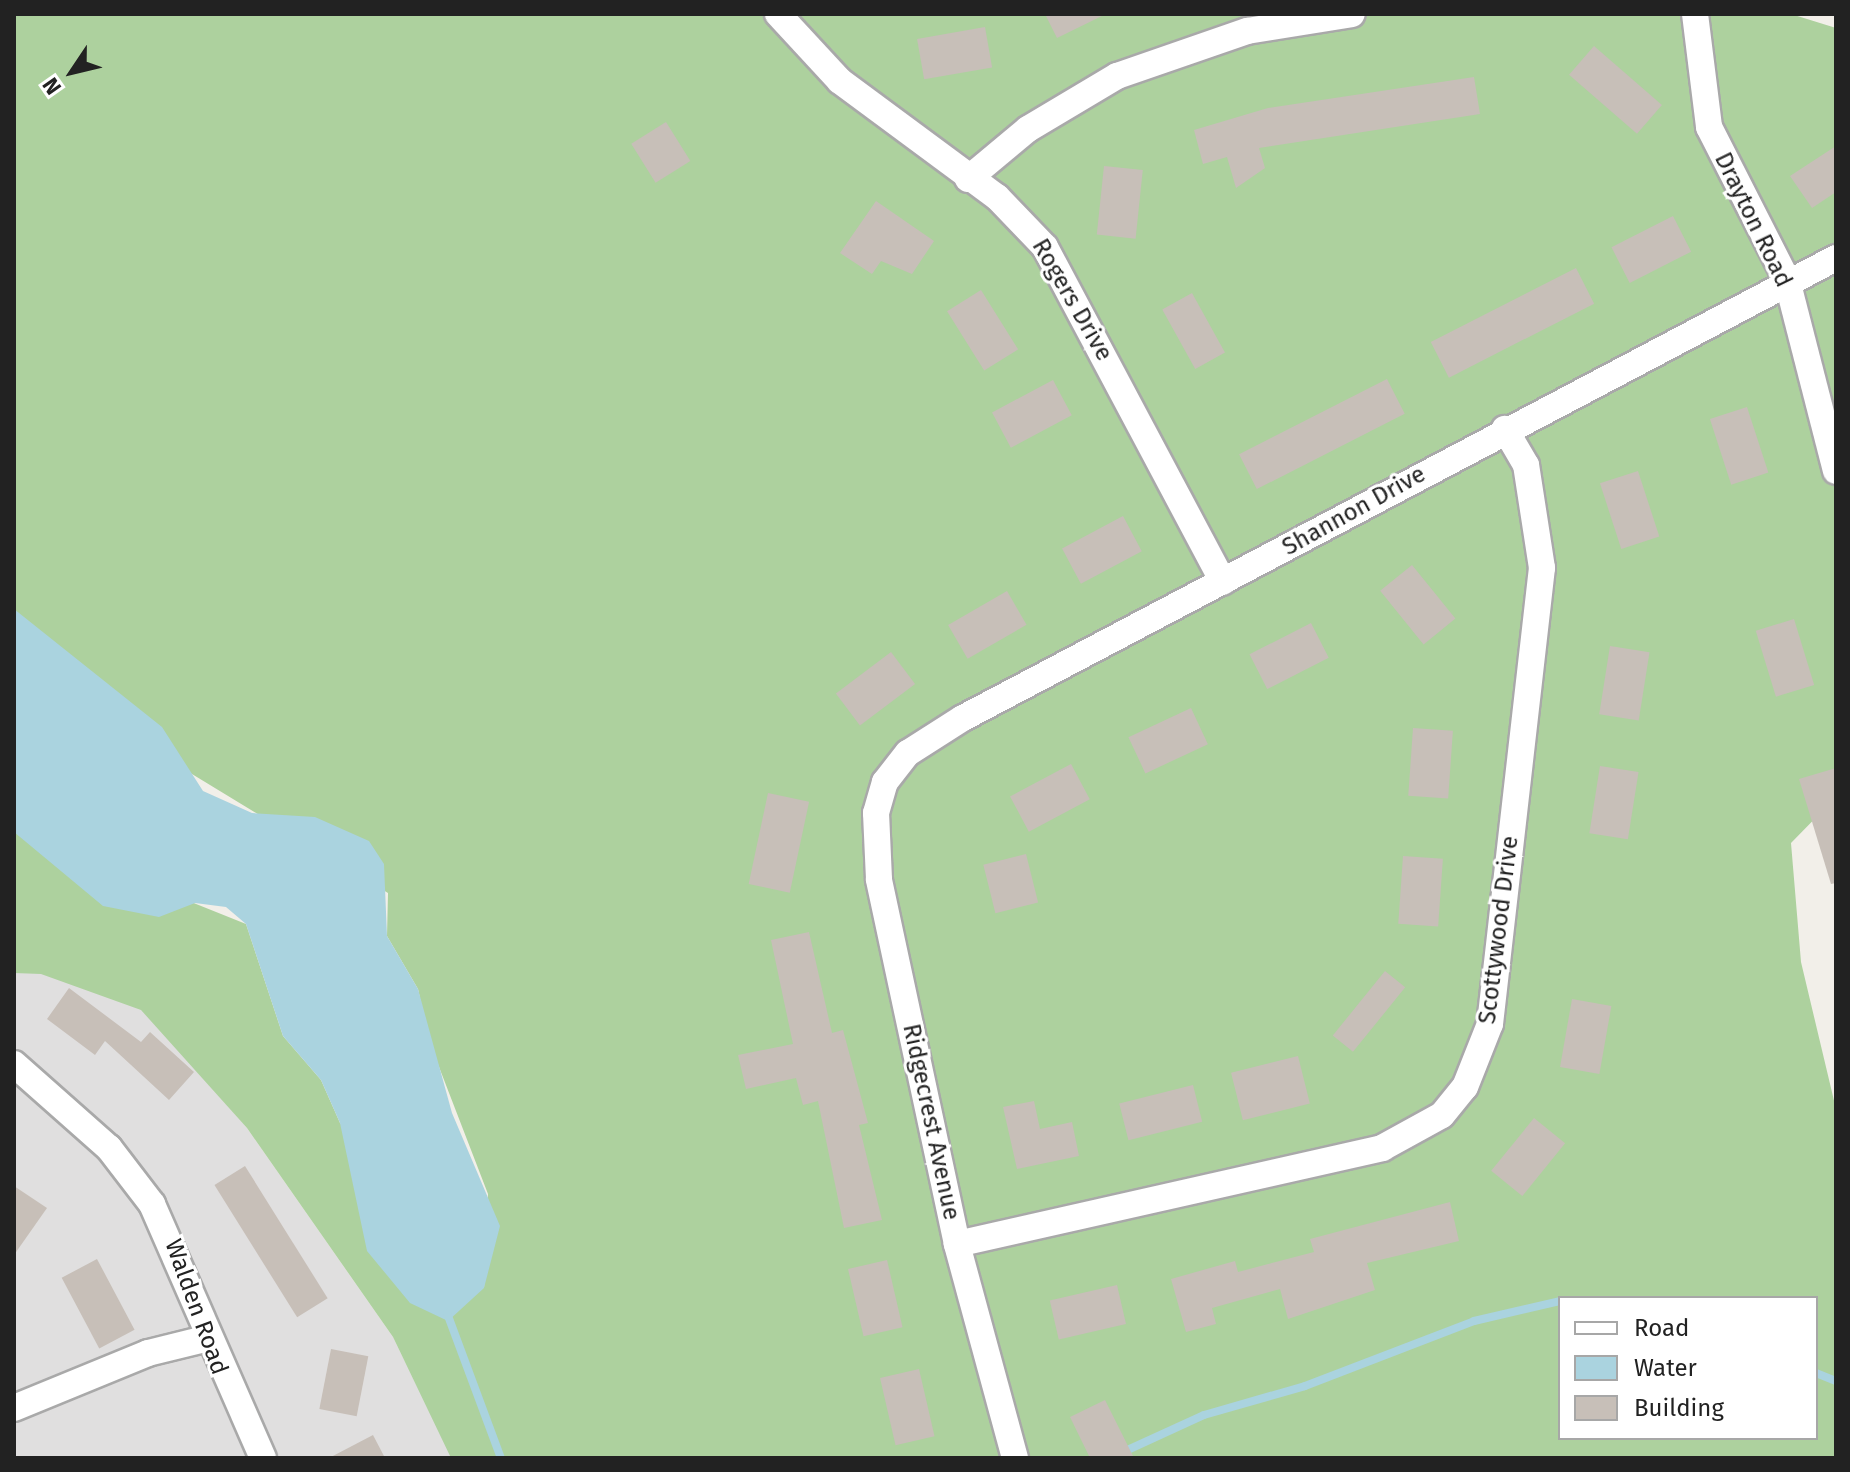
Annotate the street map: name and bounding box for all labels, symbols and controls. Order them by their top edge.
north arrow [32,32,112,112]
text: N [37,72,67,100]
street label: Drayton Road [1708,148,1798,292]
street label: Rogers Drive [1026,234,1118,366]
street label: Shannon Drive [1277,460,1431,562]
street label: Scottywood Drive [1473,834,1525,1026]
street label: Ridgecrest Avenue [896,1021,966,1223]
street label: Walden Road [158,1235,234,1379]
legend [1558,1296,1818,1440]
text: Road [1634,1314,1689,1342]
text: Water [1634,1354,1697,1382]
text: Building [1634,1394,1724,1422]

